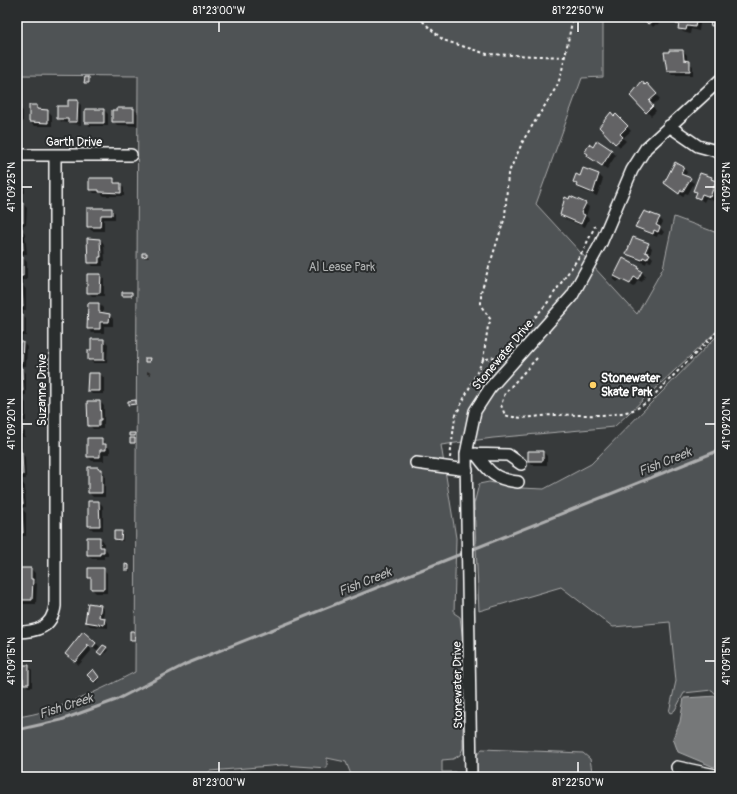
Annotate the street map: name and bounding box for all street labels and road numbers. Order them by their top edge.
street label: Garth Drive [46,135,102,150]
street label: Stonewater Drive [469,317,537,393]
street label: Suzanne Drive [35,354,50,426]
street label: Stonewater Drive [450,641,466,729]

